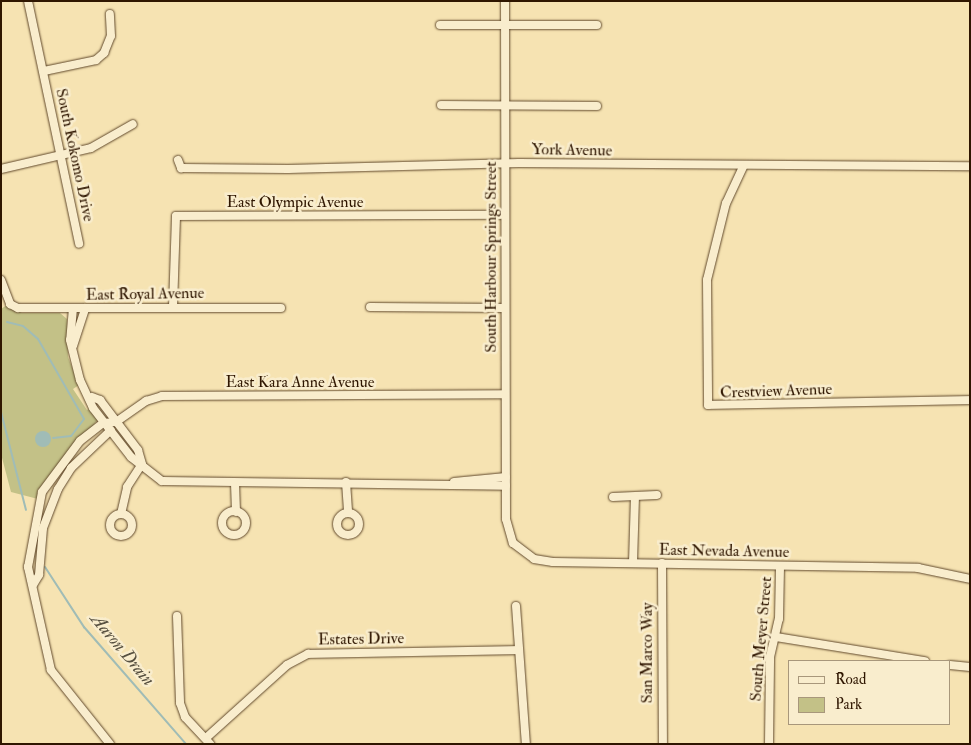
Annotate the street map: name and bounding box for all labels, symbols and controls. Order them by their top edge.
street label: South Kokomo Drive [52,87,98,223]
street label: York Avenue [532,140,612,160]
street label: South Harbour Springs Street [481,161,501,353]
street label: East Olympic Avenue [227,192,363,212]
street label: East Royal Avenue [86,283,204,305]
street label: East Kara Anne Avenue [226,372,374,392]
street label: Crestview Avenue [720,379,832,403]
street label: East Nevada Avenue [659,540,789,562]
street label: South Meyer Street [746,576,776,702]
street label: San Marco Way [637,603,657,703]
water label: Aaron Drain [85,609,159,691]
street label: Estates Drive [318,629,404,649]
legend [788,660,951,725]
text: Road [835,670,866,689]
text: Park [835,695,862,714]

